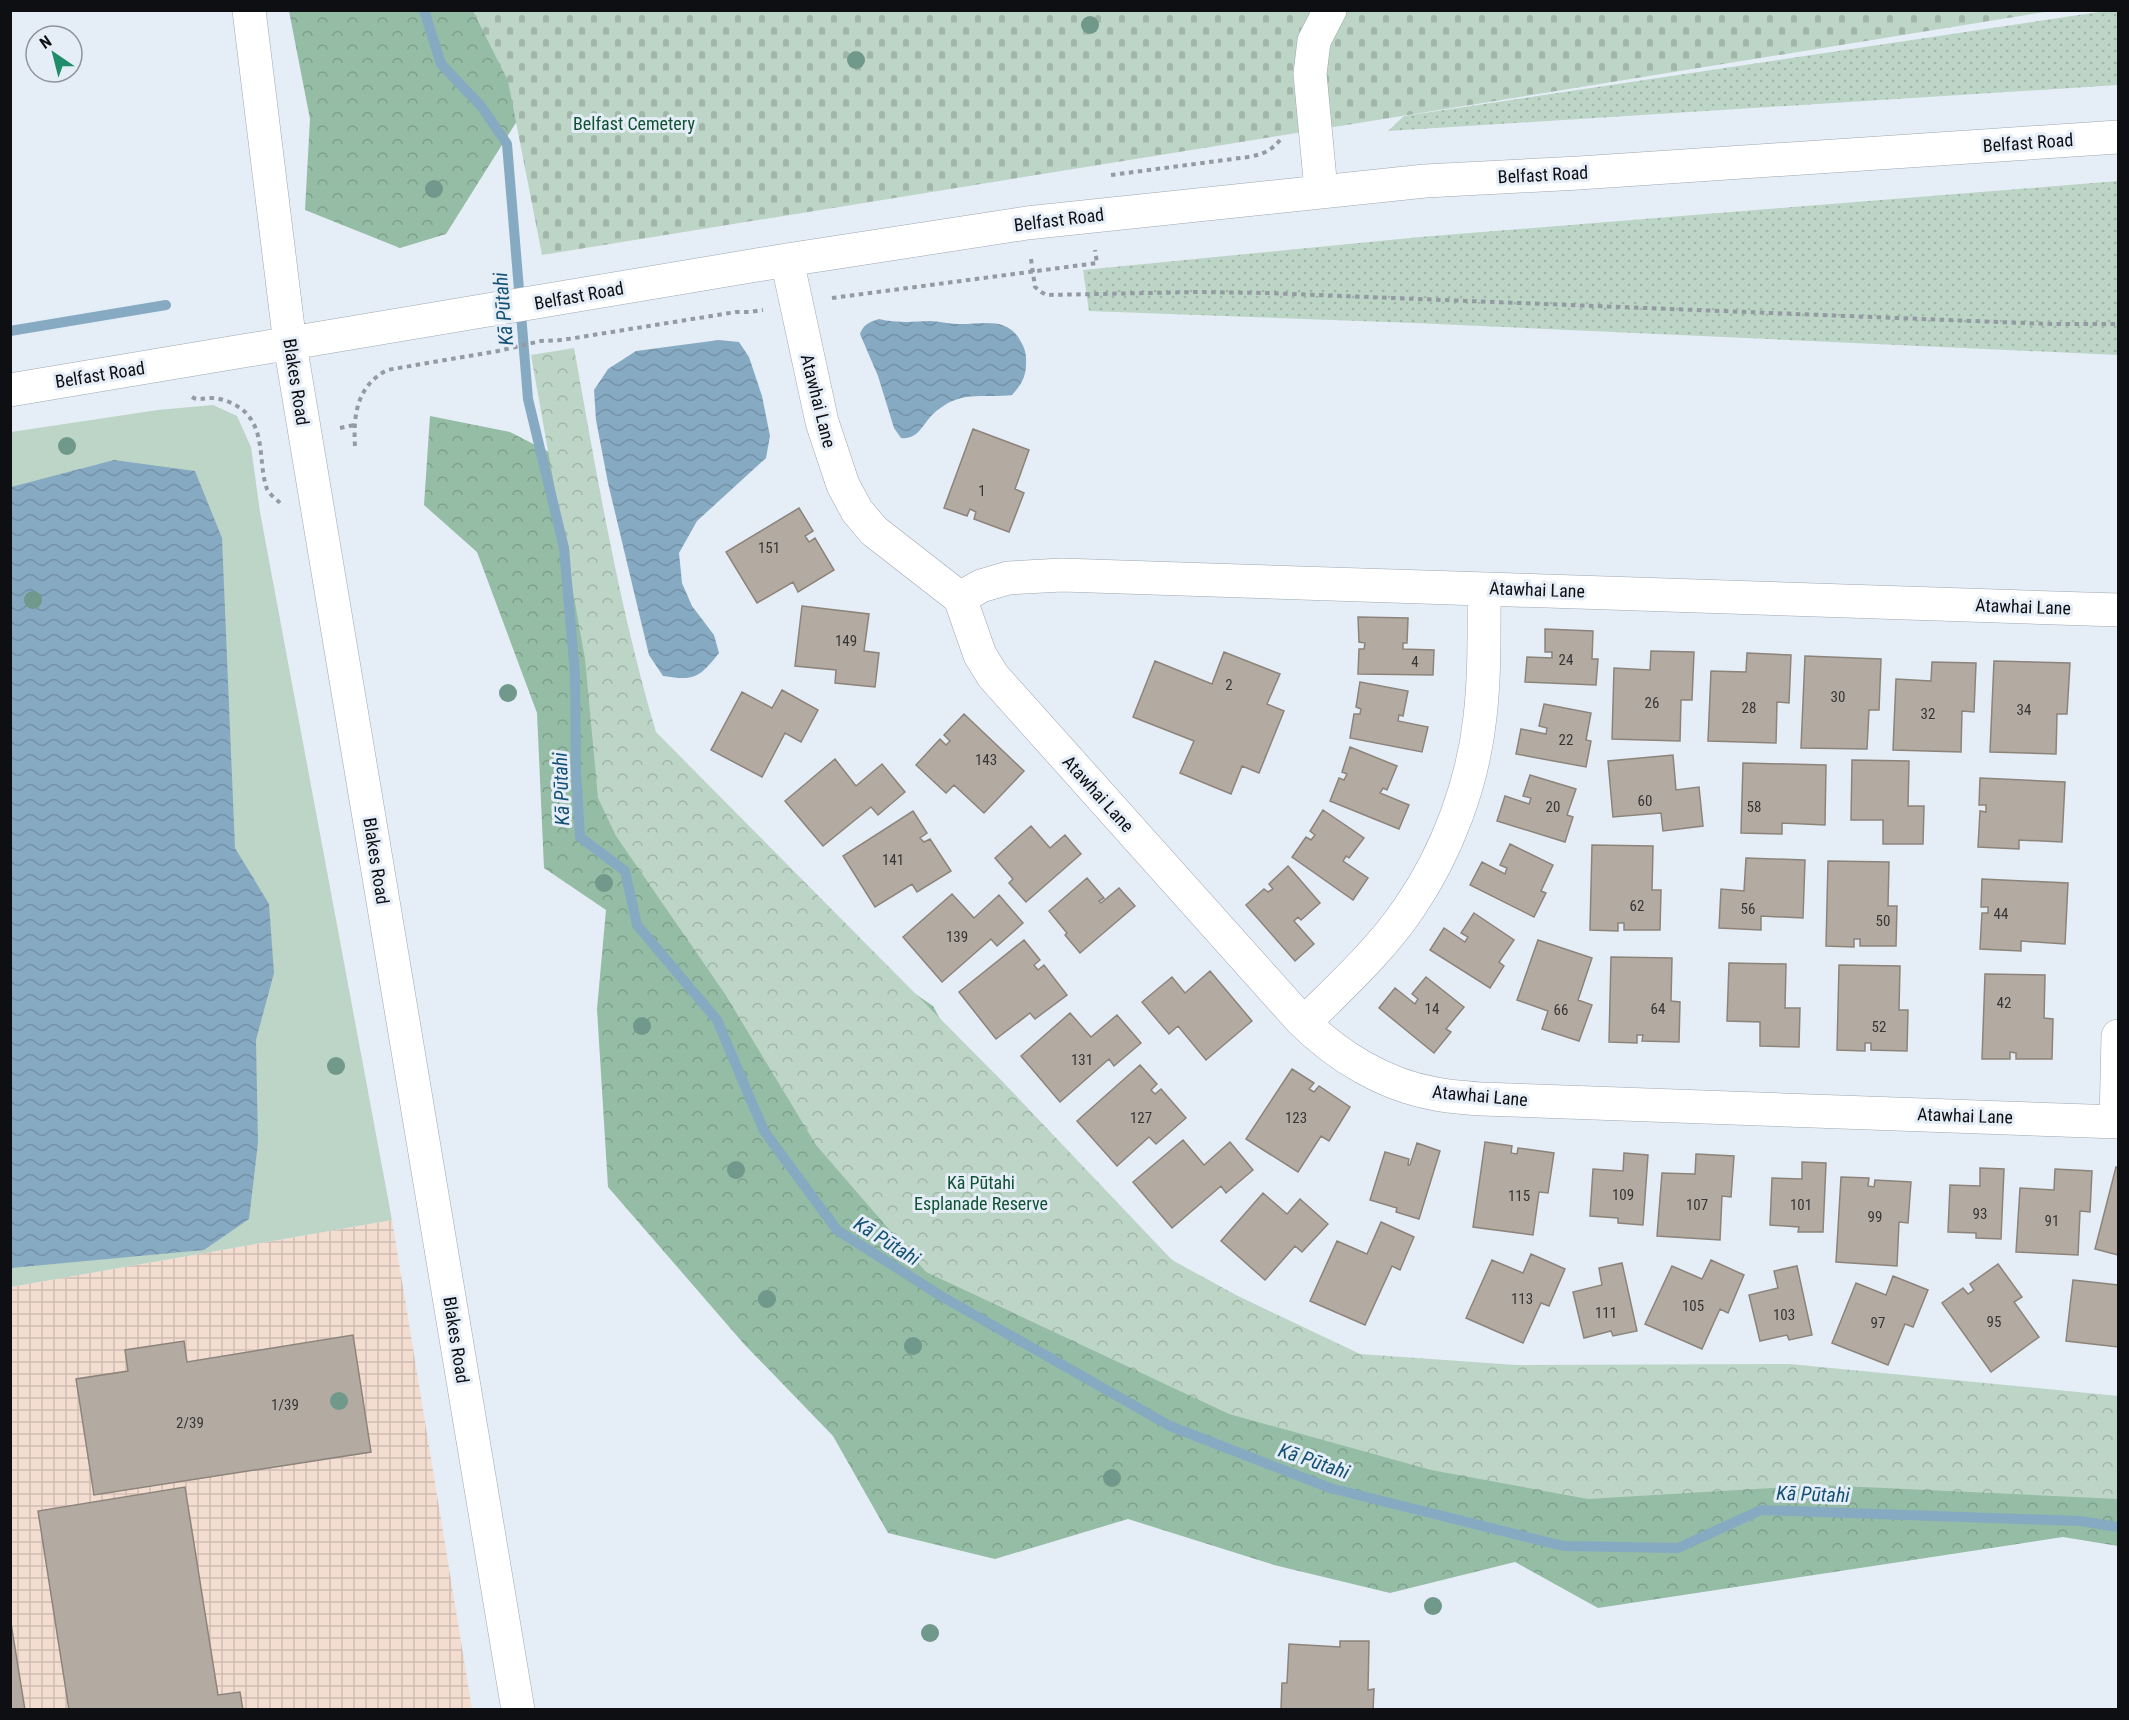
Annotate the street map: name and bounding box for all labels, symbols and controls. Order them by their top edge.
north arrow [24,24,84,84]
text: N [36,32,55,53]
park label: Belfast Cemetery [573,113,695,134]
street label: Belfast Road [1982,129,2074,156]
street label: Belfast Road [1497,162,1589,187]
street label: Belfast Road [1013,204,1105,235]
water label: Kā Pūtahi [488,271,518,347]
street label: Belfast Road [533,277,625,314]
street label: Blakes Road [279,337,314,427]
street label: Atawhai Lane [797,352,840,450]
street label: Belfast Road [54,357,146,392]
house number: 1 [978,482,986,500]
house number: 151 [758,539,780,557]
street label: Atawhai Lane [1489,577,1585,602]
street label: Atawhai Lane [1975,594,2071,619]
house number: 149 [835,632,857,650]
house number: 24 [1559,651,1573,669]
house number: 4 [1411,653,1419,671]
house number: 2 [1225,676,1233,694]
house number: 30 [1831,688,1845,706]
house number: 26 [1645,694,1659,712]
house number: 28 [1742,699,1756,717]
house number: 34 [2017,701,2031,719]
house number: 32 [1921,705,1935,723]
house number: 22 [1559,731,1573,749]
water label: Kā Pūtahi [548,751,574,826]
house number: 143 [975,751,997,769]
street label: Atawhai Lane [1059,751,1138,836]
house number: 60 [1638,792,1652,810]
house number: 20 [1546,798,1560,816]
house number: 58 [1747,798,1761,816]
street label: Blakes Road [359,816,394,906]
house number: 141 [882,851,904,869]
house number: 62 [1630,897,1644,915]
house number: 56 [1741,900,1755,918]
house number: 44 [1994,905,2008,923]
house number: 50 [1876,912,1890,930]
house number: 139 [946,928,968,946]
house number: 42 [1997,994,2011,1012]
house number: 14 [1425,1000,1439,1018]
house number: 64 [1651,1000,1665,1018]
house number: 66 [1554,1001,1568,1019]
house number: 52 [1872,1018,1886,1036]
house number: 131 [1071,1051,1093,1069]
street label: Atawhai Lane [1431,1081,1529,1110]
street label: Atawhai Lane [1917,1103,2013,1128]
house number: 127 [1130,1109,1152,1127]
house number: 123 [1285,1109,1307,1127]
park label: Kā Pūtahi Esplanade Reserve [914,1172,1048,1214]
house number: 109 [1612,1186,1634,1204]
house number: 115 [1508,1187,1530,1205]
house number: 107 [1686,1196,1708,1214]
house number: 101 [1790,1196,1812,1214]
house number: 93 [1973,1205,1987,1223]
house number: 99 [1868,1208,1882,1226]
water label: Kā Pūtahi [850,1211,925,1271]
house number: 91 [2045,1212,2059,1230]
house number: 113 [1511,1290,1533,1308]
street label: Blakes Road [439,1295,474,1385]
house number: 105 [1682,1297,1704,1315]
house number: 111 [1595,1304,1617,1322]
house number: 103 [1773,1306,1795,1324]
house number: 95 [1987,1313,2001,1331]
house number: 97 [1871,1314,1885,1332]
house number: 1/39 [271,1396,299,1414]
house number: 2/39 [176,1414,204,1432]
water label: Kā Pūtahi [1275,1438,1353,1484]
water label: Kā Pūtahi [1776,1481,1851,1507]

